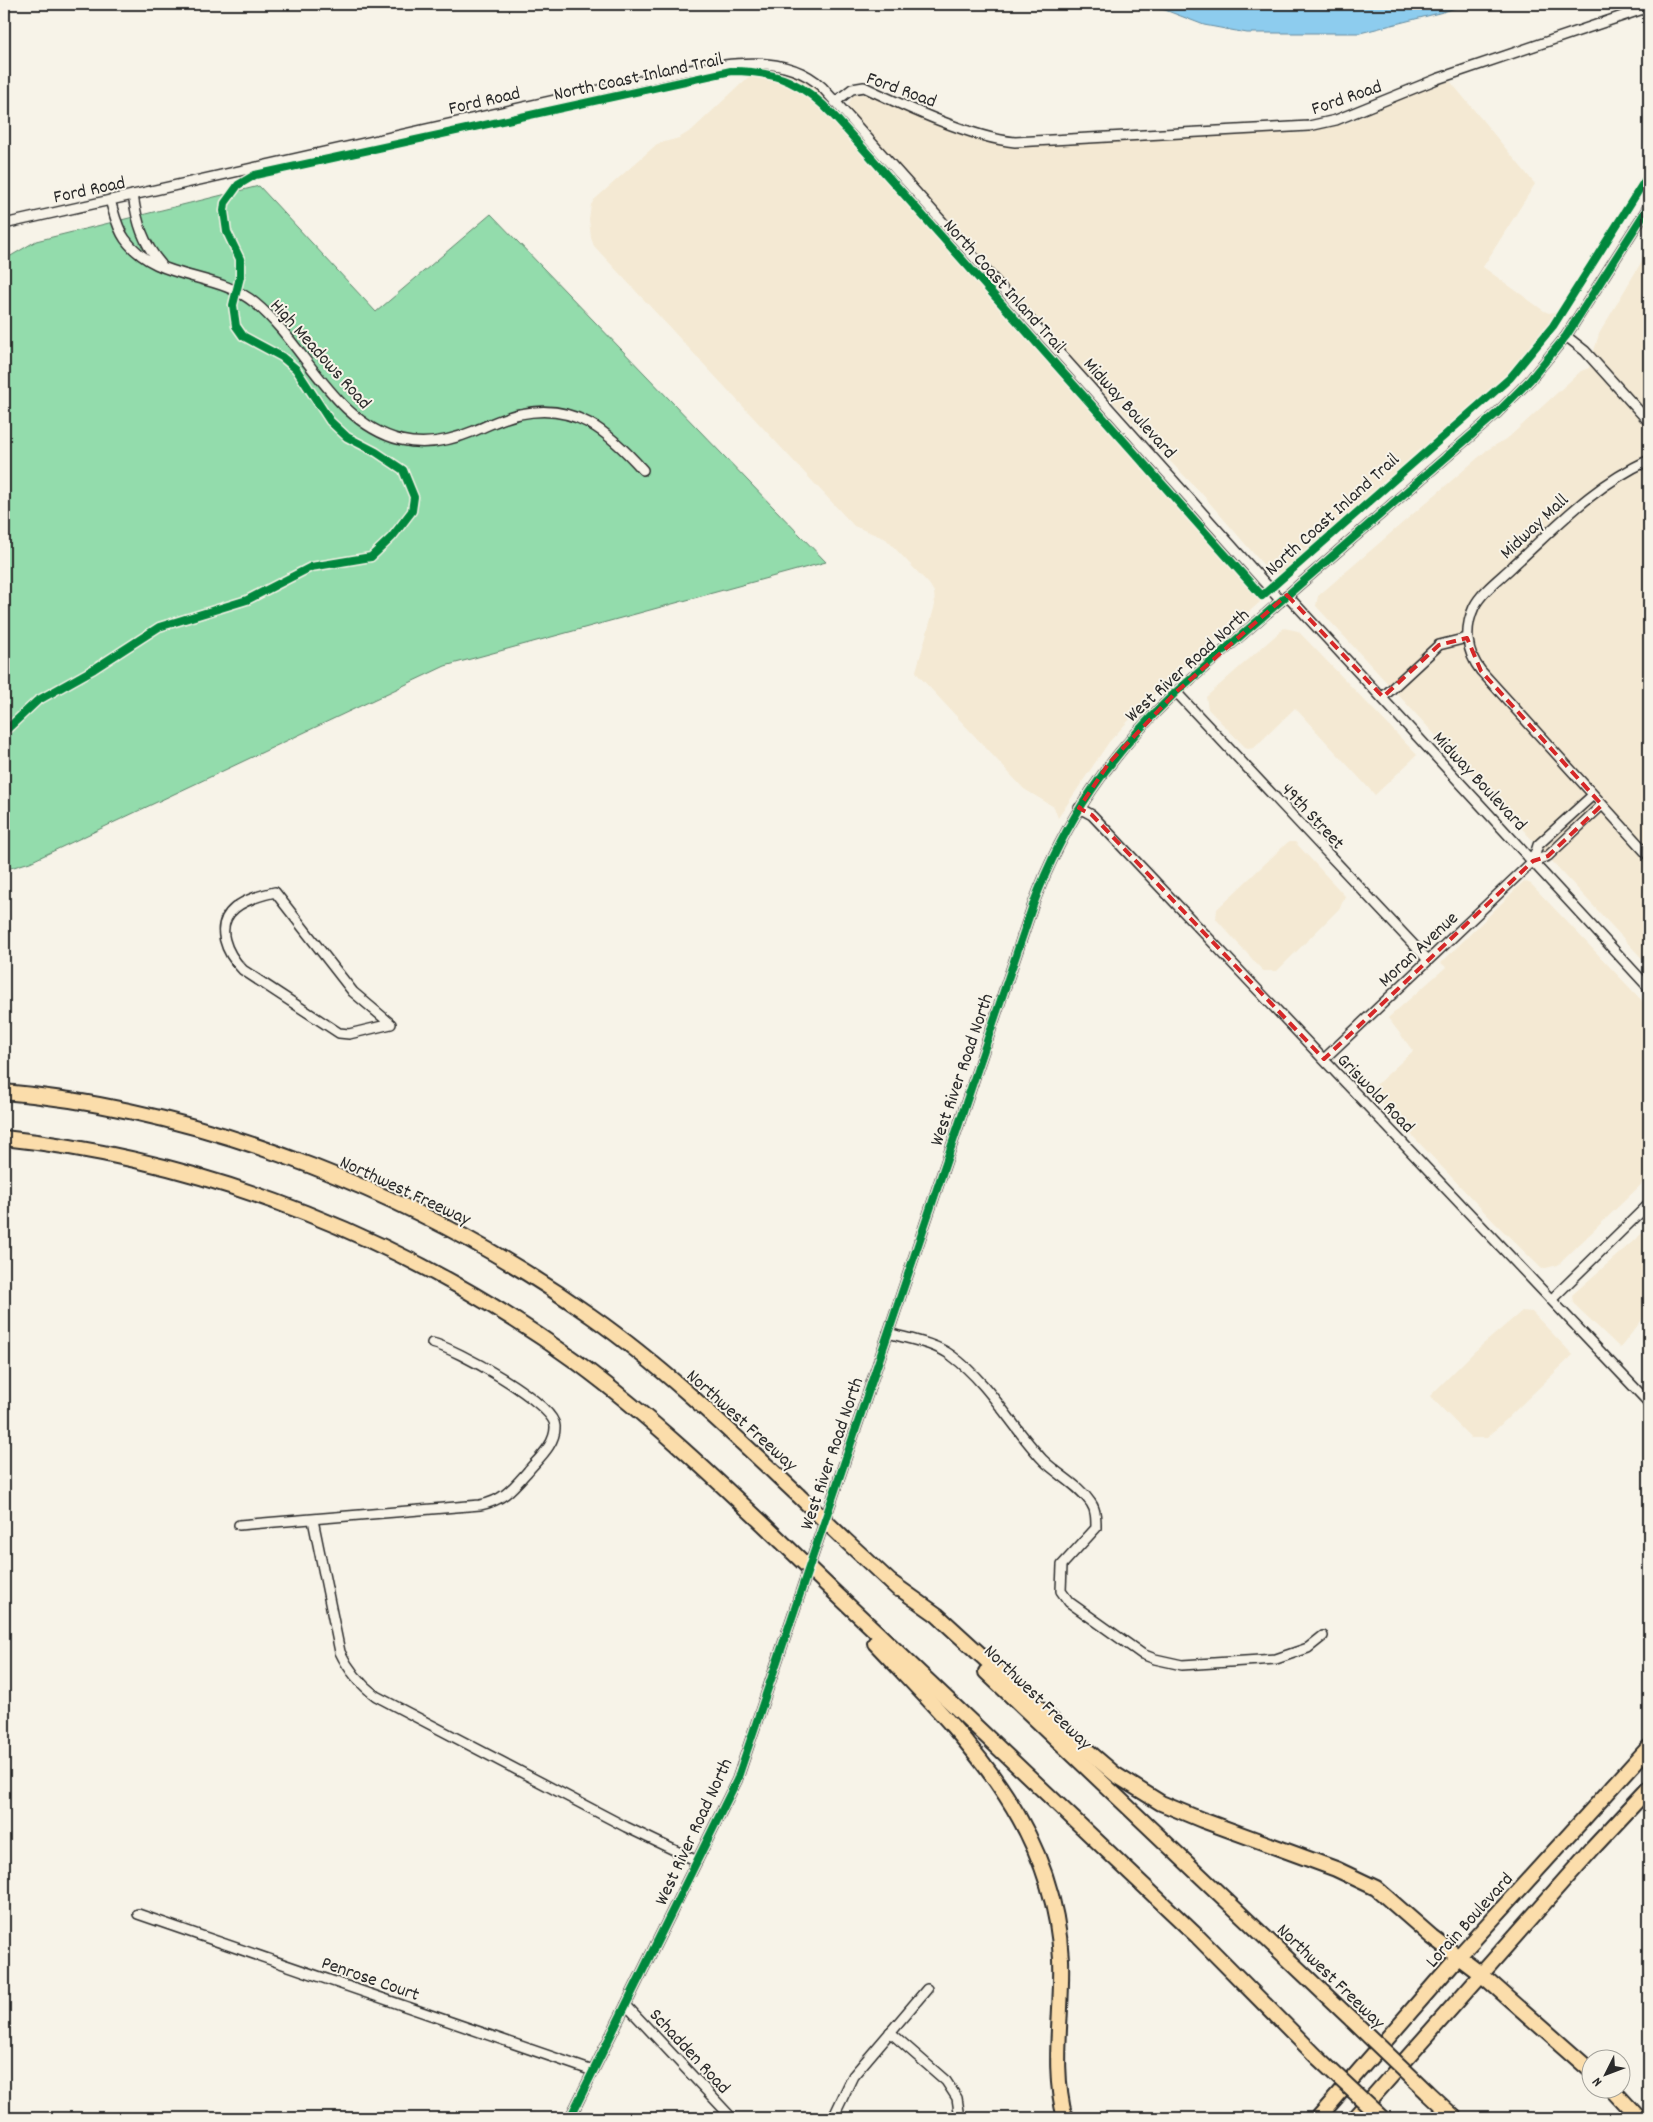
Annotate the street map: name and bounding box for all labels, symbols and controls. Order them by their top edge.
street label: North Coast Inland Trail [551,47,726,110]
street label: Ford Road [862,66,940,116]
street label: Ford Road [1308,75,1386,124]
street label: Ford Road [446,81,523,124]
street label: Ford Road [51,171,128,212]
street label: North Coast Inland Trail [936,214,1072,361]
street label: High Meadows Road [262,294,376,417]
street label: Midway Boulevard [1076,353,1181,466]
street label: North Coast Inland Trail [1260,447,1407,583]
street label: Midway Mall [1495,488,1576,567]
street label: West River Road North [1120,603,1257,730]
street label: Midway Boulevard [1425,726,1532,838]
street label: 49th Street [1273,778,1350,857]
street label: Moran Avenue [1373,906,1465,995]
street label: West River Road North [925,990,1002,1150]
street label: Griswold Road [1329,1048,1420,1141]
street label: Northwest Freeway [335,1150,475,1234]
street label: Northwest Freeway [679,1364,803,1479]
street label: West River Road North [795,1374,872,1534]
street label: Northwest Freeway [976,1640,1097,1758]
street label: West River Road North [649,1754,741,1910]
street label: Lorain Boulevard [1420,1868,1521,1975]
street label: Northwest Freeway [1269,1919,1390,2037]
street label: Penrose Court [317,1951,423,2010]
street label: Schadden Road [642,2004,735,2101]
north arrow [1580,2050,1630,2100]
text: N [1588,2072,1608,2091]

